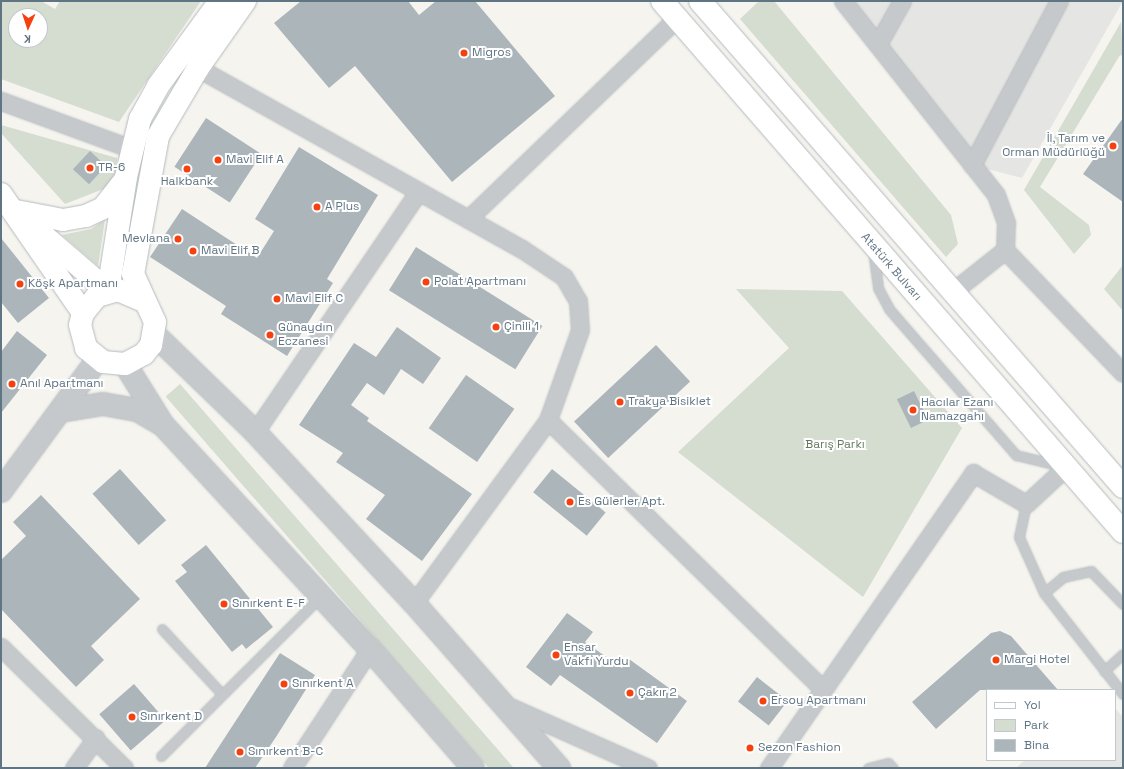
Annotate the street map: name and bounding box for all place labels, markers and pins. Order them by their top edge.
place label: Migros [472,46,511,60]
marker: Migros [459,48,469,58]
place label: İl, Tarım ve Orman Müdürlüğü [1002,132,1105,160]
marker: İl, Tarım ve Orman Müdürlüğü [1108,141,1118,151]
place label: Mavi Elif A [226,153,284,167]
marker: Mavi Elif A [213,155,223,165]
place label: TR-6 [98,161,125,175]
marker: TR-6 [85,163,95,173]
marker: Halkbank [182,164,192,174]
place label: Halkbank [161,175,213,189]
place label: A Plus [325,200,359,214]
marker: A Plus [312,202,322,212]
place label: Mevlana [122,232,170,246]
marker: Mevlana [173,234,183,244]
place label: Mavi Elif B [201,244,259,258]
marker: Mavi Elif B [188,246,198,256]
place label: Polat Apartmanı [434,275,526,289]
place label: Köşk Apartmanı [28,277,118,291]
marker: Polat Apartmanı [421,277,431,287]
marker: Köşk Apartmanı [15,279,25,289]
place label: Mavi Elif C [285,292,343,306]
marker: Mavi Elif C [272,294,282,304]
place label: Çinili 1 [504,320,539,334]
place label: Günaydın Eczanesi [278,321,333,349]
marker: Çinili 1 [491,322,501,332]
marker: Günaydın Eczanesi [265,330,275,340]
place label: Anıl Apartmanı [20,377,104,391]
marker: Anıl Apartmanı [7,379,17,389]
place label: Trakya Bisiklet [628,395,711,409]
place label: Hacılar Ezanı Namazgahı [921,396,993,424]
marker: Trakya Bisiklet [615,397,625,407]
marker: Hacılar Ezanı Namazgahı [908,405,918,415]
place label: Es Gülerler Apt. [578,495,665,509]
marker: Es Gülerler Apt. [565,497,575,507]
place label: Sınırkent E-F [232,597,305,611]
marker: Sınırkent E-F [219,599,229,609]
place label: Ensar Vakfı Yurdu [564,641,629,669]
marker: Ensar Vakfı Yurdu [551,650,561,660]
place label: Margi Hotel [1004,653,1070,667]
marker: Margi Hotel [991,655,1001,665]
place label: Sınırkent A [292,677,354,691]
marker: Sınırkent A [279,679,289,689]
place label: Çakır 2 [638,686,677,700]
marker: Çakır 2 [625,688,635,698]
place label: Ersoy Apartmanı [771,694,866,708]
marker: Ersoy Apartmanı [758,696,768,706]
place label: Sınırkent D [140,710,202,724]
marker: Sınırkent D [127,712,137,722]
place label: Sezon Fashion [758,741,841,755]
marker: Sezon Fashion [745,743,755,753]
place label: Sınırkent B-C [248,745,323,759]
marker: Sınırkent B-C [235,747,245,757]

